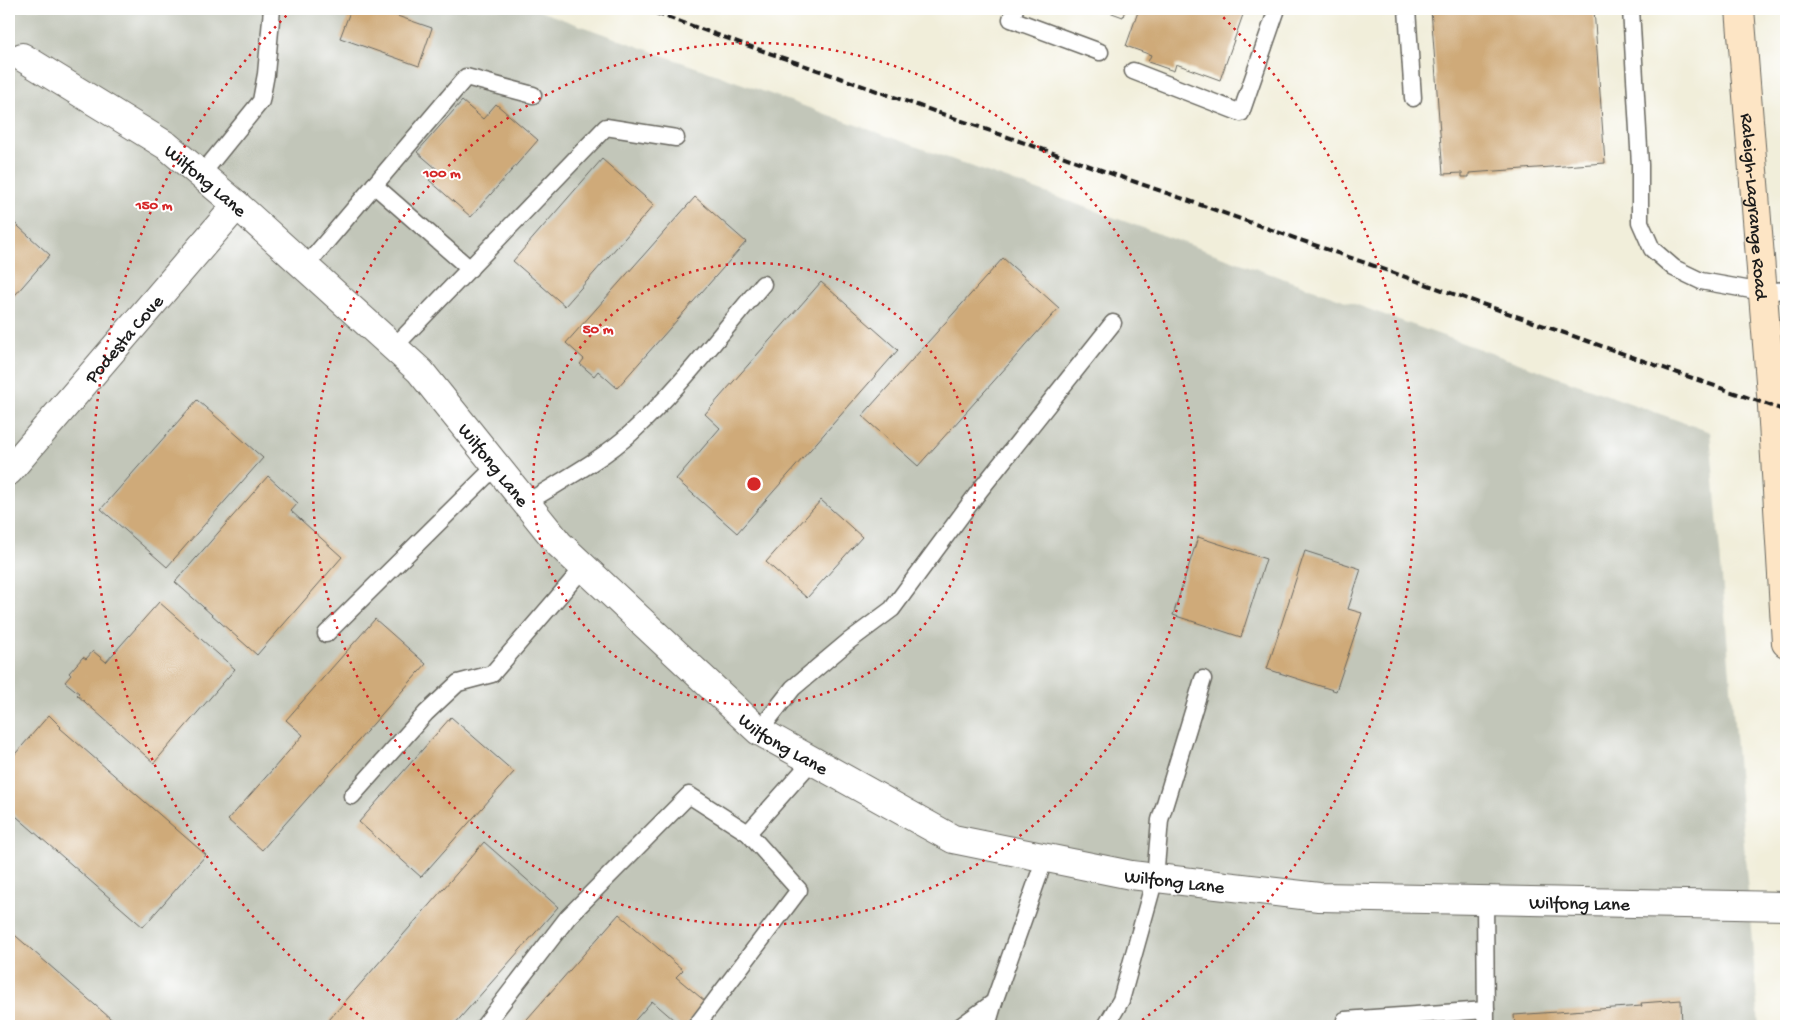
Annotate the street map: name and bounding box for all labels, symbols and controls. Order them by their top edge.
street label: Raleigh-Lagrange Road [1733,113,1772,303]
street label: Wilfong Lane [158,141,250,223]
text: 100 m [422,165,461,183]
text: 150 m [135,197,173,215]
street label: Podesta Cove [81,291,170,390]
text: 50 m [583,321,614,339]
street label: Wilfong Lane [451,420,533,513]
centre of rings [745,475,763,493]
street label: Wilfong Lane [732,709,831,782]
street label: Wilfong Lane [1123,866,1226,901]
street label: Wilfong Lane [1529,893,1630,918]

